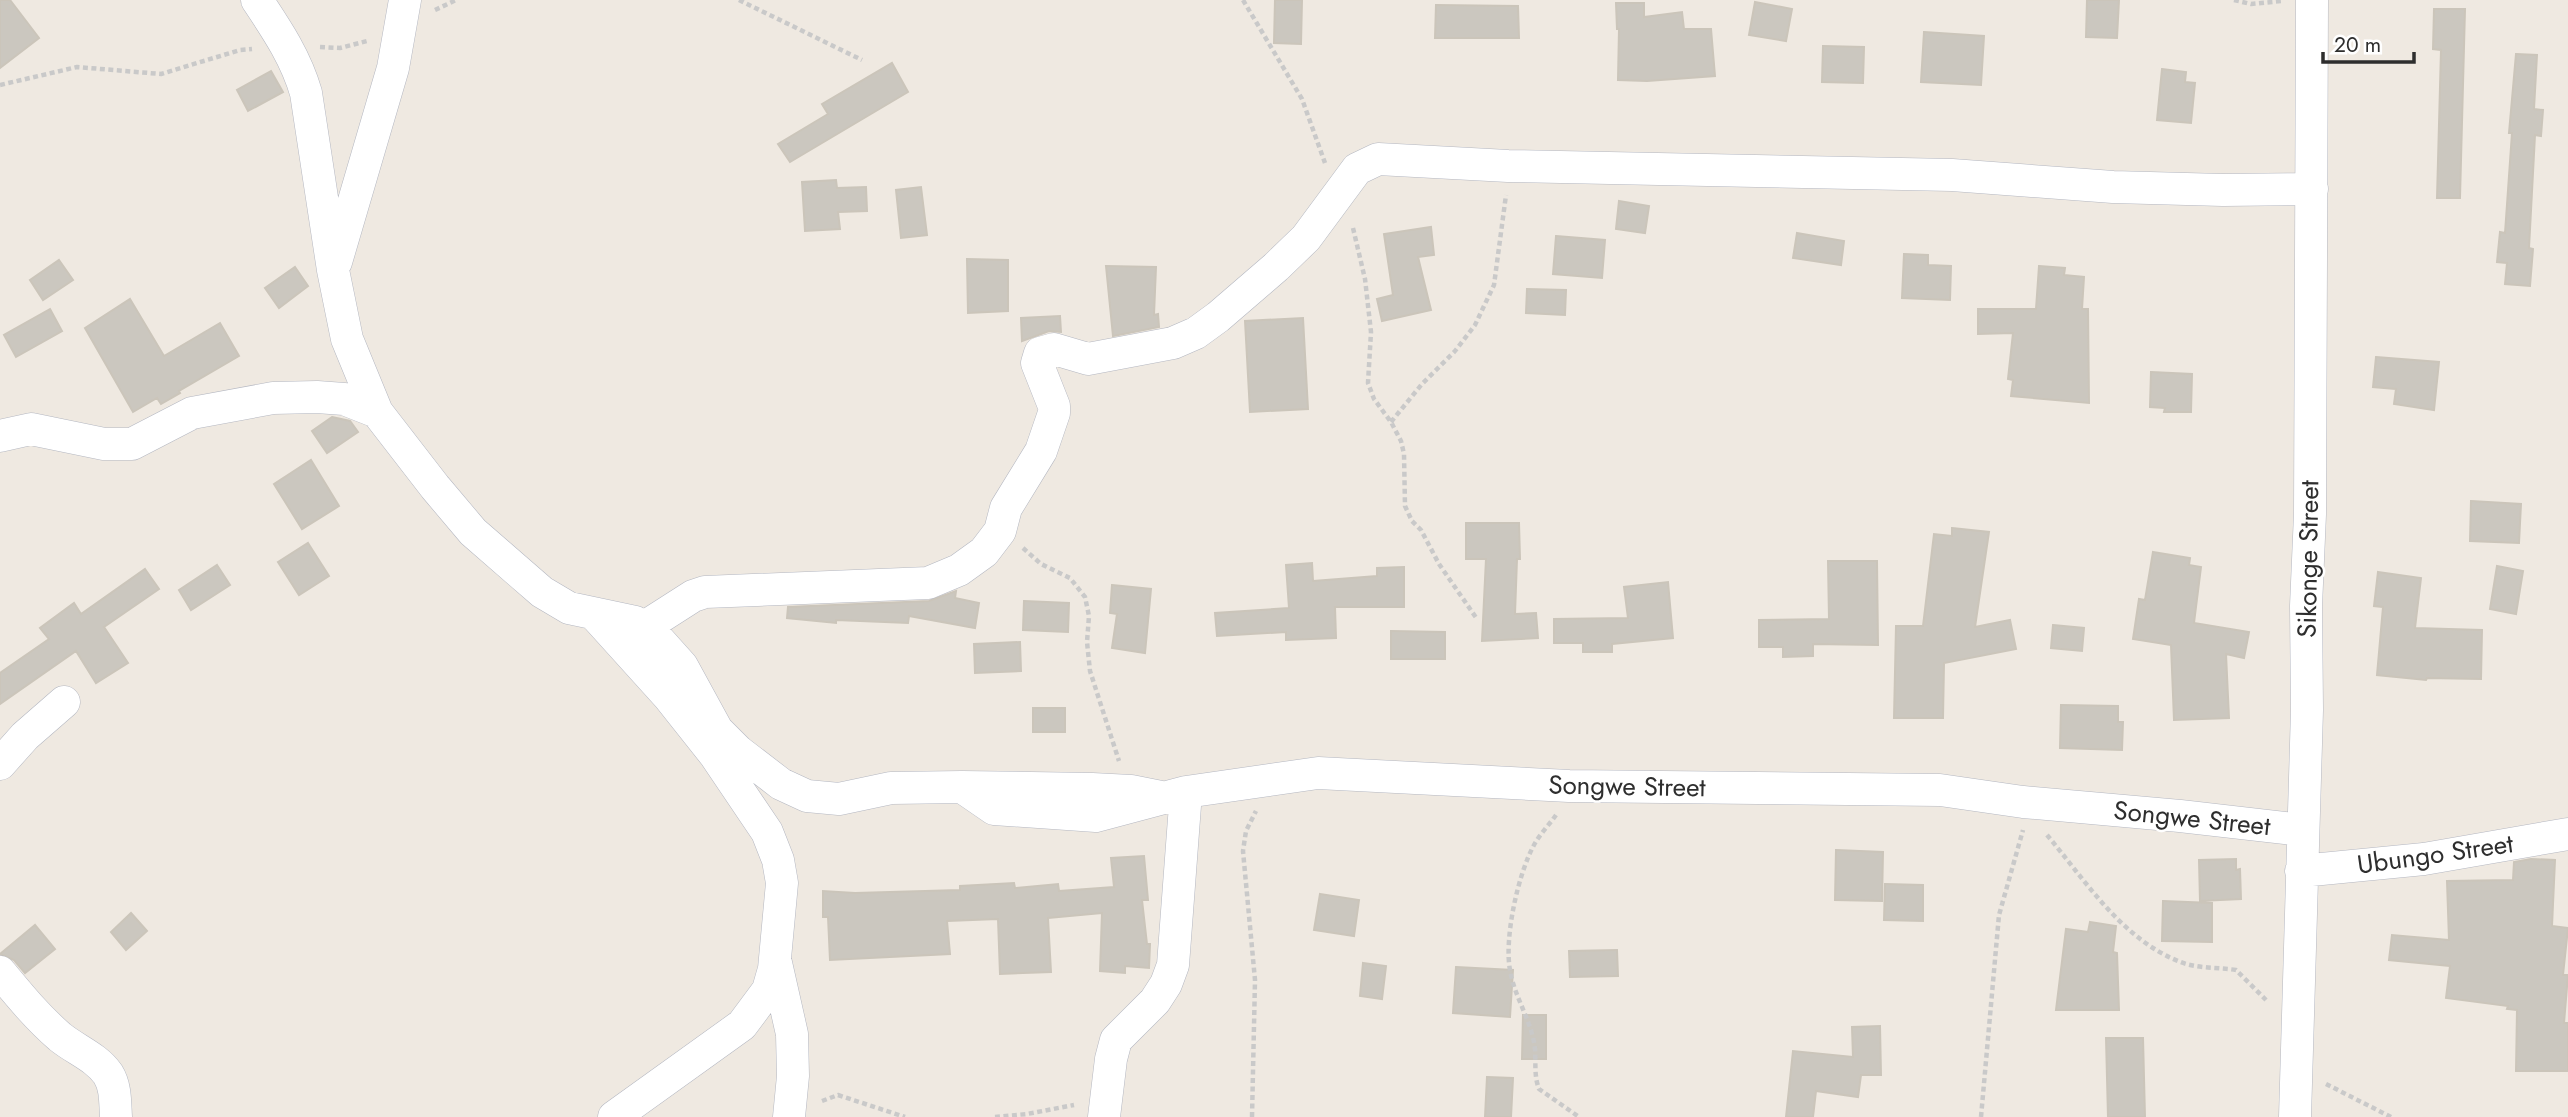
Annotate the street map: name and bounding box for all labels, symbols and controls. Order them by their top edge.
scale bar [2323,21,2414,65]
text: 20 m [2334,30,2381,60]
street label: Sikonge Street [2288,479,2328,638]
street label: Songwe Street [1548,766,1707,806]
street label: Songwe Street [2112,791,2273,845]
street label: Ubungo Street [2354,824,2516,884]

